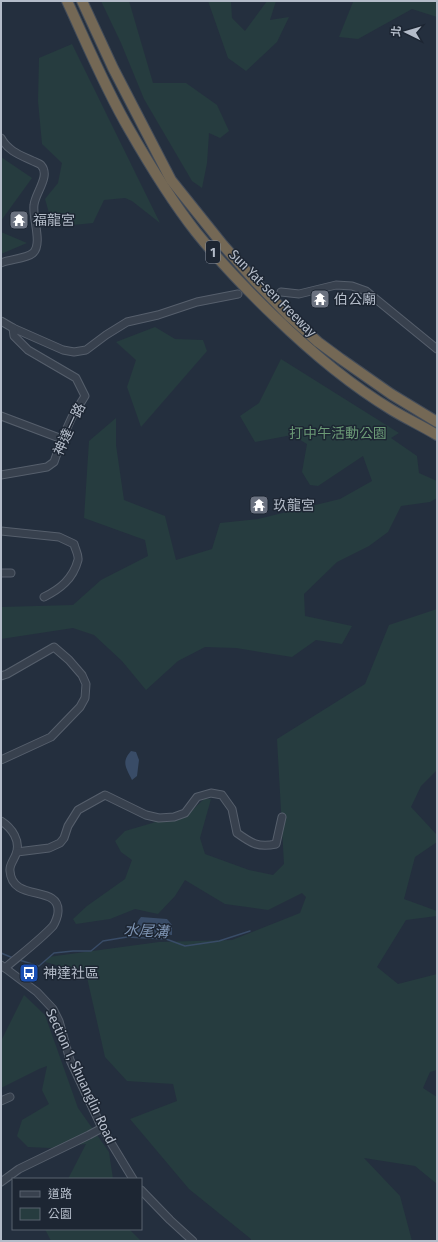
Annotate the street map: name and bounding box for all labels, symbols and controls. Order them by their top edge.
north arrow [386,12,426,52]
text: 北 [390,25,403,37]
temple icon: 福龍宮 [8,209,30,231]
place label: 福龍宮 [33,212,75,229]
road number: 1 [206,241,220,263]
street label: Sun Yat-sen Freeway [226,246,320,341]
temple icon: 伯公廟 [309,288,331,310]
place label: 伯公廟 [334,291,376,308]
street label: 神達一路 [50,400,89,458]
park label: 打中午活動公園 [289,425,387,442]
temple icon: 玖龍宮 [248,494,270,516]
place label: 玖龍宮 [273,497,315,514]
water label: 水尾溝 [123,921,171,941]
bus stop icon: 神達社區 [18,962,40,984]
place label: 神達社區 [43,965,99,982]
street label: Section 1, Shuanglin Road [42,1006,119,1146]
legend [12,1178,142,1230]
text: 道路 [48,1187,72,1201]
text: 公園 [48,1207,72,1221]

